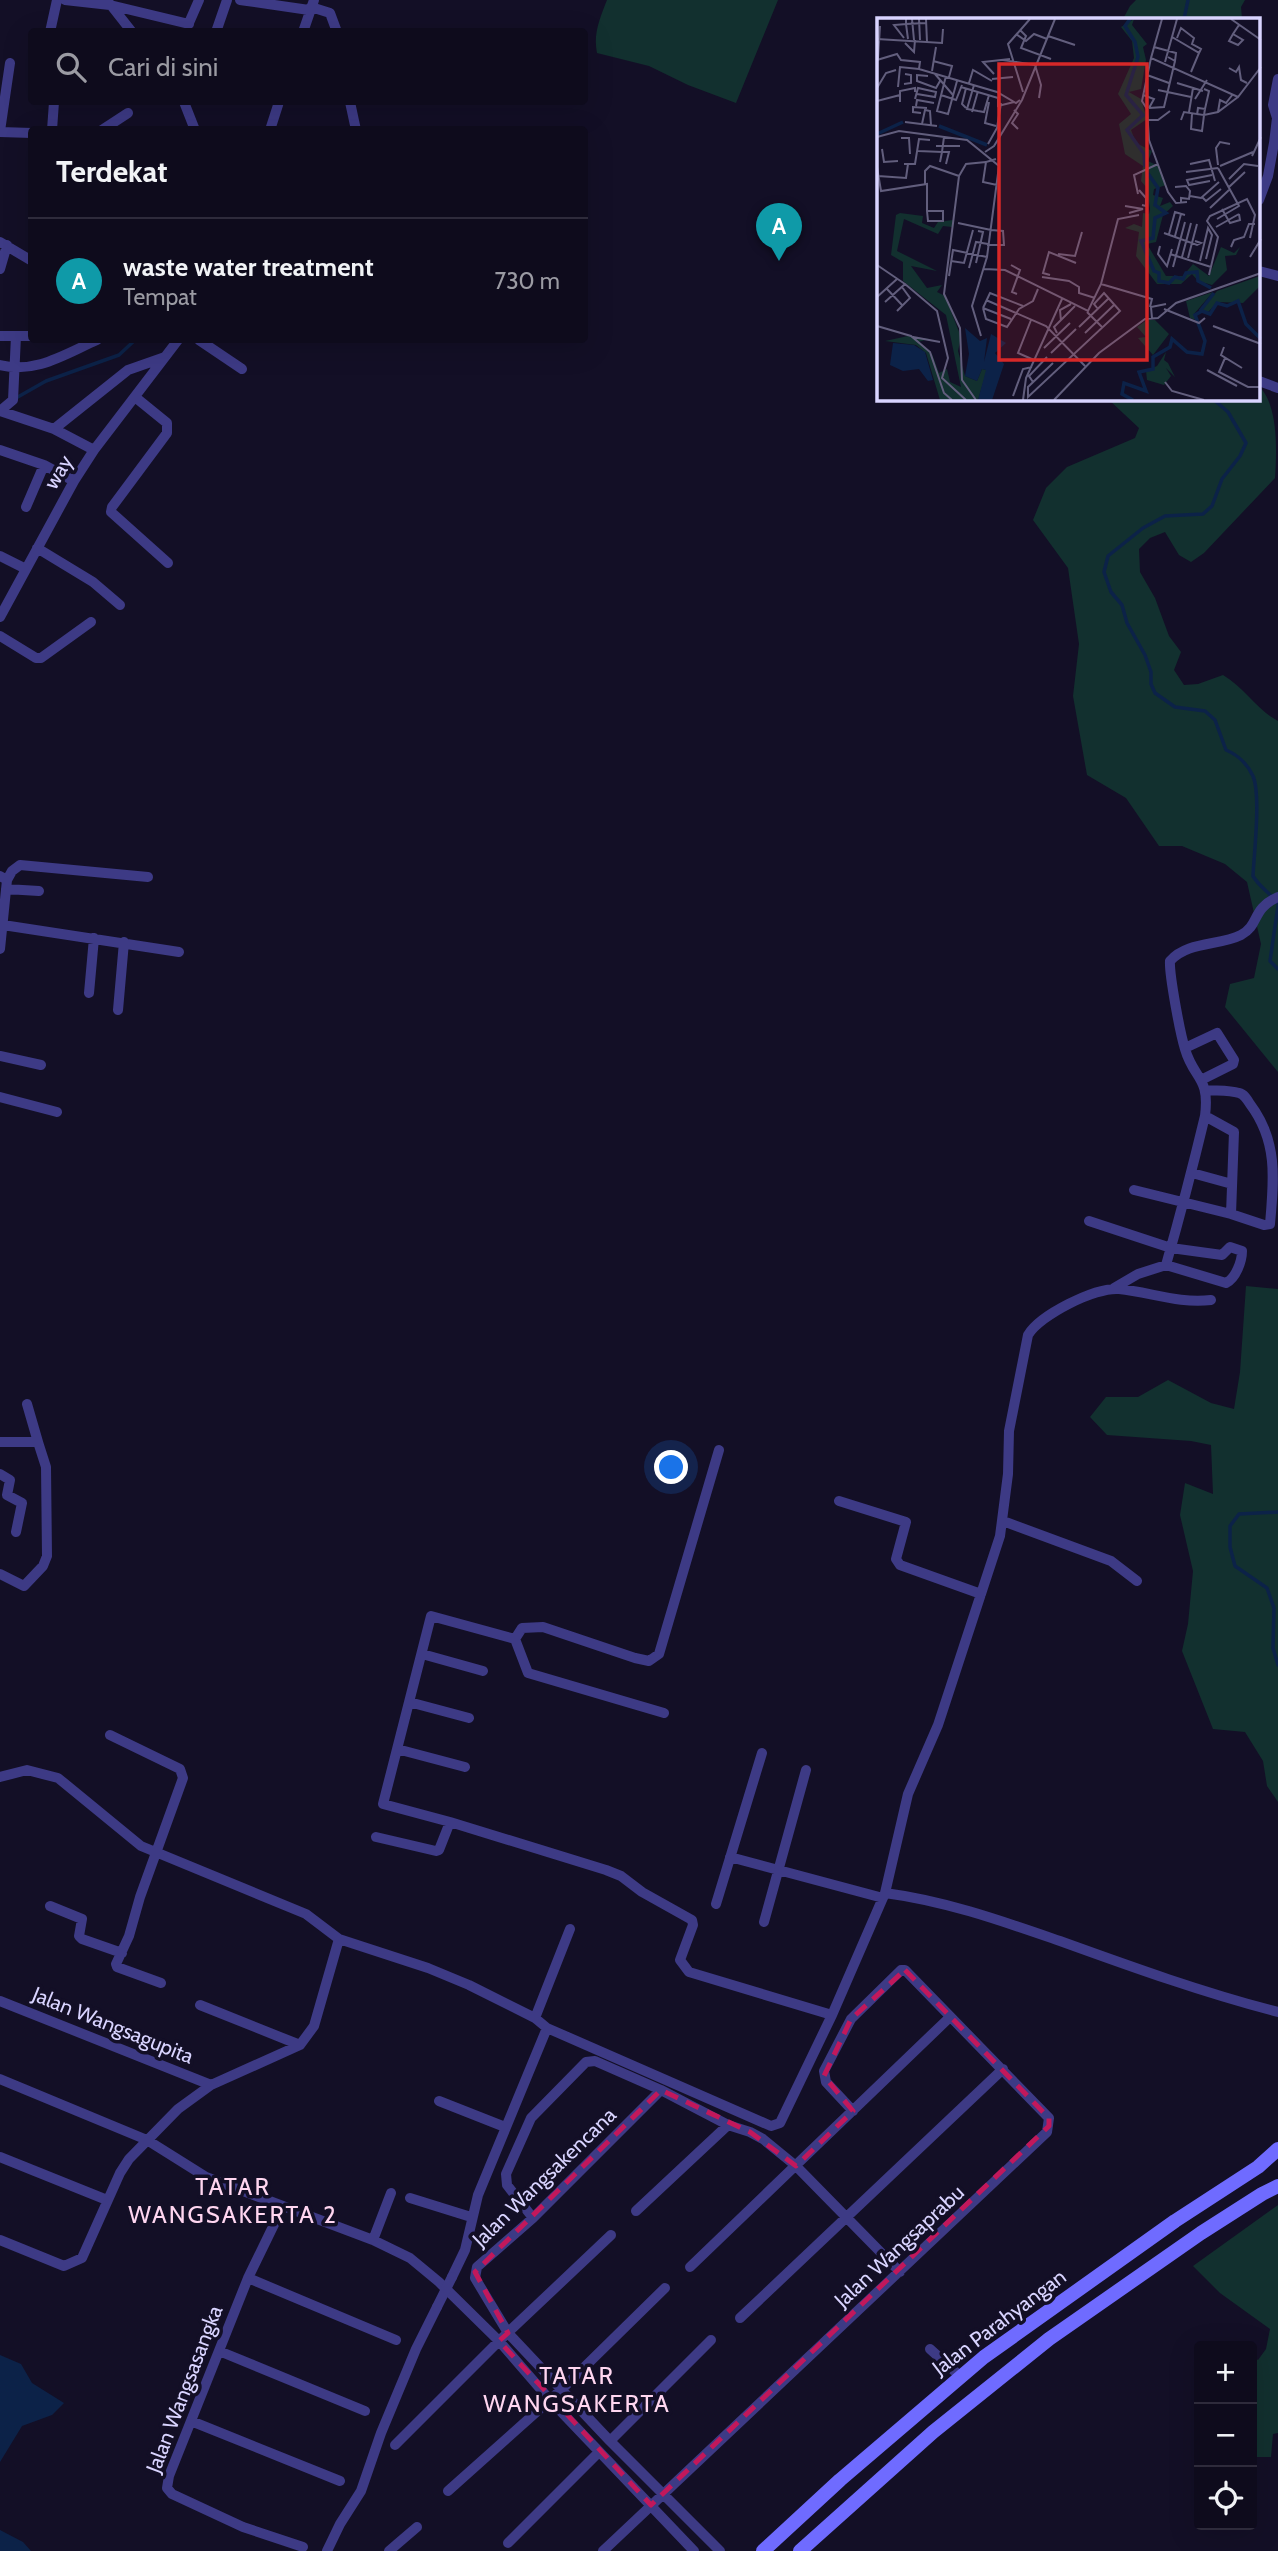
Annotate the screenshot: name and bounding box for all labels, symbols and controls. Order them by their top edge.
inset map [877,18,1260,401]
search box [28,28,588,105]
icon: search [52,48,90,86]
text: Cari di sini [108,51,218,83]
text: Terdekat [56,153,168,190]
pin: A [756,203,802,261]
text: waste water treatment [123,251,374,283]
text: A [72,267,86,295]
text: 730 m [495,267,560,295]
text: Tempat [123,283,197,311]
street label: way [38,450,78,494]
your location [654,1450,688,1484]
street label: Jalan Wangsagupita [28,1981,197,2069]
street label: Jalan Wangsakencana [466,2102,621,2253]
district label: TATAR WANGSAKERTA 2 [128,2172,338,2229]
street label: Jalan Wangsaprabu [828,2180,969,2313]
street label: Jalan Parahyangan [926,2264,1071,2381]
street label: Jalan Wangsasangka [140,2302,227,2477]
map controls [1194,2341,1257,2530]
button: + [1194,2341,1257,2404]
district label: TATAR WANGSAKERTA [483,2361,671,2418]
button: − [1194,2404,1257,2467]
button: locate [1194,2467,1257,2530]

